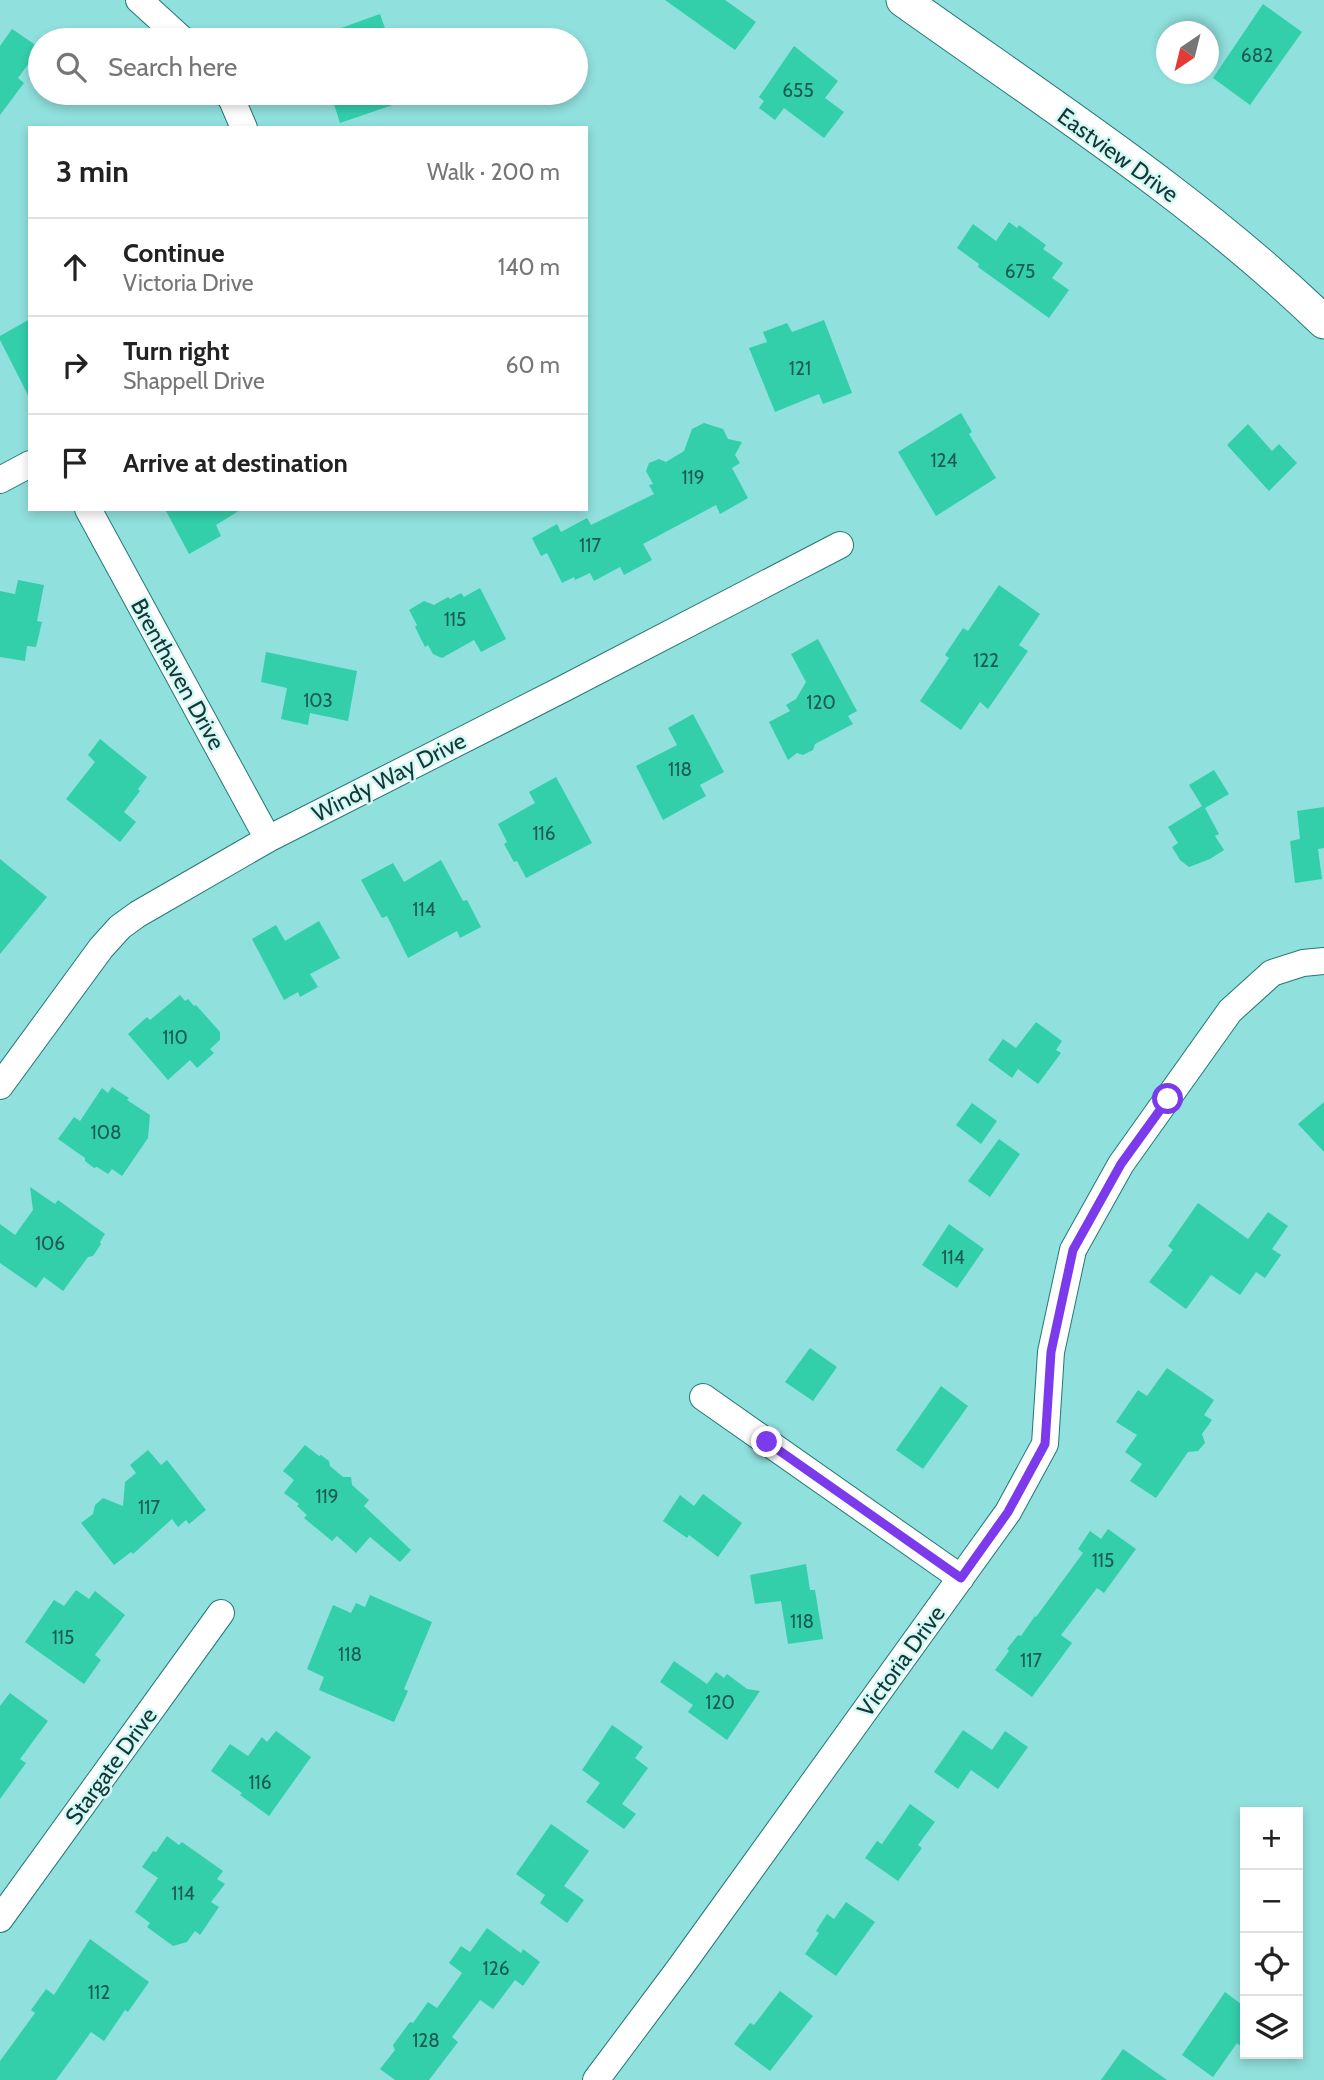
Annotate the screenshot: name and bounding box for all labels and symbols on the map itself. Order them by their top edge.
north arrow [1156,21,1219,84]
house number: 682 [1241,44,1273,67]
house number: 655 [782,79,814,102]
street label: Eastview Drive [1052,102,1184,208]
house number: 675 [1005,260,1035,283]
house number: 121 [789,357,811,380]
house number: 124 [930,449,958,472]
house number: 119 [681,466,705,489]
house number: 117 [579,534,601,557]
street label: Brenthaven Drive [125,594,231,755]
house number: 115 [444,608,466,631]
house number: 122 [973,649,999,672]
house number: 103 [303,689,333,712]
house number: 120 [806,691,836,714]
street label: Windy Way Drive [307,726,471,828]
house number: 118 [668,758,692,781]
house number: 116 [532,822,556,845]
house number: 114 [412,898,436,921]
house number: 110 [162,1026,188,1049]
route start [1152,1083,1183,1114]
house number: 108 [91,1121,121,1144]
house number: 106 [35,1232,65,1255]
house number: 114 [941,1246,965,1269]
route end [751,1426,782,1457]
house number: 119 [315,1485,339,1508]
house number: 117 [138,1496,160,1519]
house number: 115 [1092,1549,1114,1572]
street label: Victoria Drive [851,1600,951,1722]
house number: 118 [790,1610,814,1633]
house number: 115 [52,1626,74,1649]
house number: 118 [338,1643,362,1666]
house number: 117 [1020,1649,1042,1672]
house number: 120 [705,1691,735,1714]
street label: Stargate Drive [59,1702,163,1830]
house number: 116 [248,1771,272,1794]
house number: 114 [171,1882,195,1905]
house number: 126 [483,1957,509,1980]
house number: 112 [88,1981,110,2004]
house number: 128 [412,2029,440,2052]

